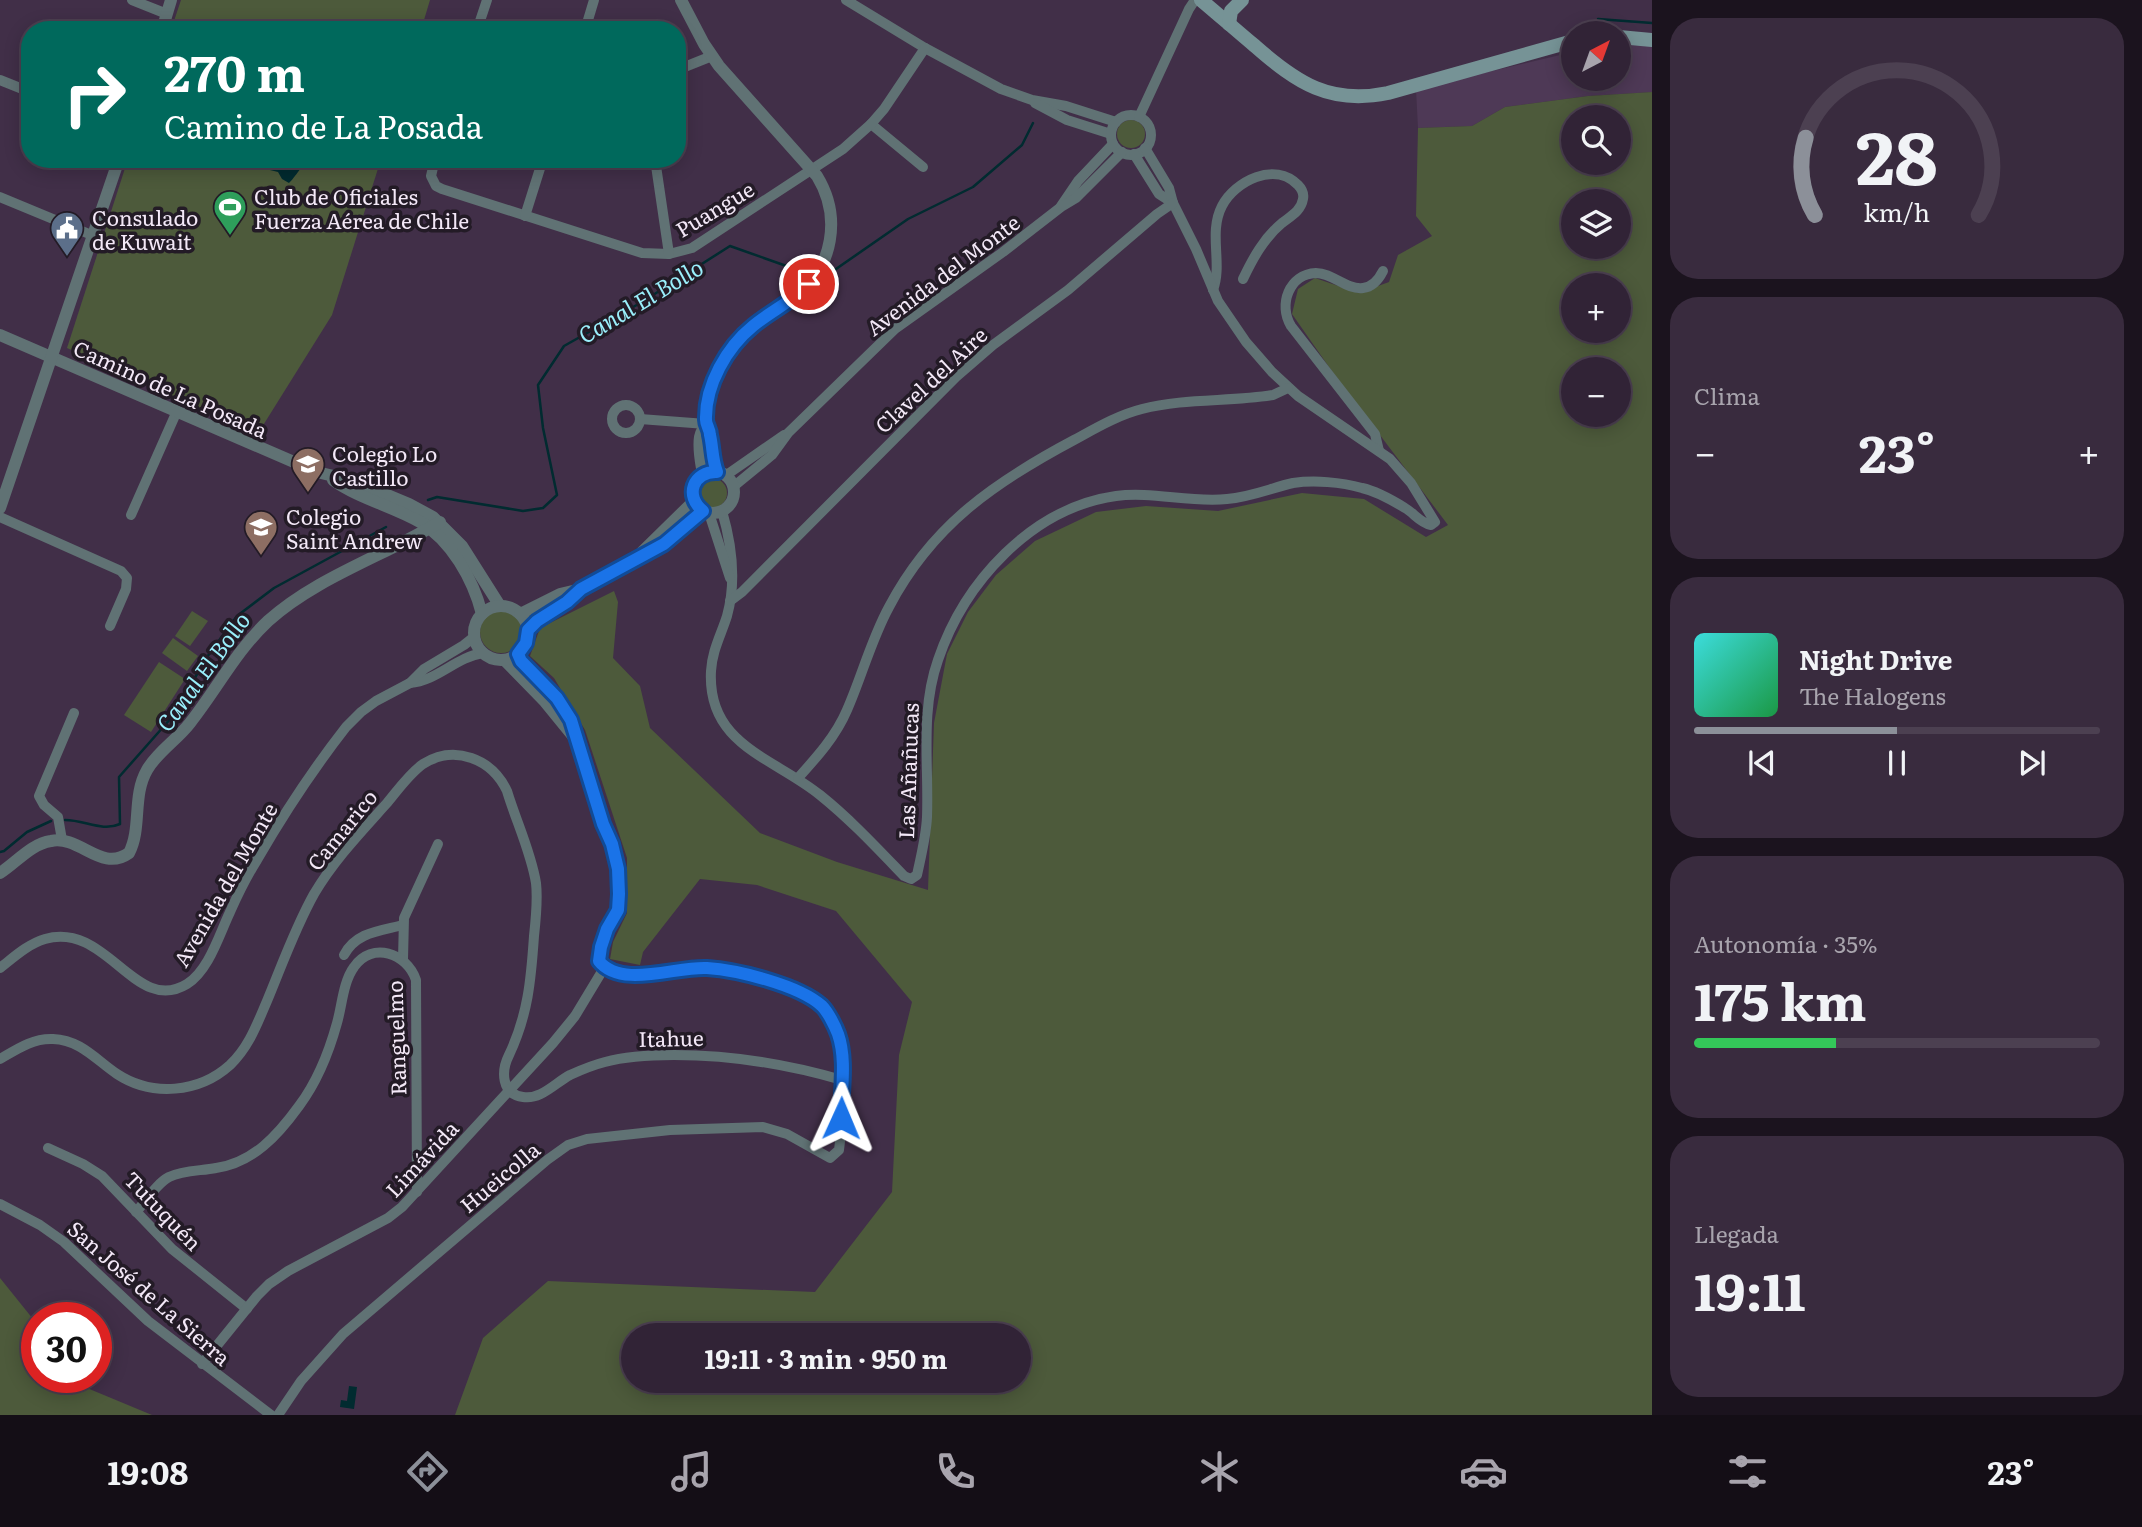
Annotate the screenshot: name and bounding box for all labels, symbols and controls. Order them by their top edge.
north arrow [1561,21,1631,91]
map controls [1561,21,1631,427]
text: 270 m [164,34,305,107]
icon: right [49,49,140,140]
text: 28 [1856,99,1938,207]
text: Camino de La Posada [164,101,483,149]
button: search [1561,105,1631,175]
street label: Puangue [669,172,759,244]
place label: Club de Oficiales Fuerza Aérea de Chile [254,180,469,235]
sports icon: Club de Oficiales Fuerza Aérea de Chile [211,188,249,237]
button: layers [1561,189,1631,259]
text: km/h [1864,193,1930,230]
place label: Consulado de Kuwait [92,201,198,256]
street label: Avenida del Monte [859,206,1025,342]
public building icon: Consulado de Kuwait [48,209,86,258]
water label: Canal El Bollo [571,249,709,351]
pin [779,254,839,314]
icon: arrive [790,265,828,303]
button: + [1561,273,1631,343]
street label: Clavel del Aire [867,319,993,439]
street label: Camino de La Posada [69,331,274,445]
button: − [1561,357,1631,427]
text: Clima [1694,378,1760,412]
text: 23° [1859,412,1935,489]
text: − [1694,422,1716,479]
text: + [2078,422,2100,479]
place label: Colegio Lo Castillo [332,437,437,492]
school or university icon: Colegio Lo Castillo [289,445,327,494]
place label: Colegio Saint Andrew [286,500,423,555]
school or university icon: Colegio Saint Andrew [242,508,280,557]
water label: Canal El Bollo [147,604,257,738]
text: Night Drive [1799,639,1953,678]
text: The Halogens [1799,678,1946,712]
street label: Las Añañucas [889,703,925,839]
icon: previous [1743,744,1781,782]
icon: pause [1878,744,1916,782]
icon: next [2013,744,2051,782]
street label: Camarico [299,782,383,876]
street label: Avenida del Monte [164,796,284,972]
text: Autonomía · 35% [1694,926,1878,960]
text: 175 km [1694,960,1867,1037]
street label: Ranguelmo [378,980,412,1096]
street label: Itahue [638,1021,704,1053]
position arrow [804,1081,878,1155]
street label: Limávida [377,1112,465,1203]
street label: Hueicolla [452,1133,546,1219]
street label: Tutuquén [118,1163,210,1257]
street label: San José de La Sierra [62,1212,239,1372]
text: Llegada [1694,1216,1779,1250]
text: 19:11 [1694,1250,1806,1327]
speed limit sign: 30 [21,1302,112,1393]
text: 19:11 · 3 min · 950 m [705,1338,947,1377]
text: 19:08 [108,1447,188,1495]
icon: directions [403,1447,452,1496]
icon: music [667,1447,716,1496]
icon: phone [931,1447,980,1496]
icon: climate [1195,1447,1244,1496]
icon: car [1459,1447,1508,1496]
icon: filters [1723,1447,1772,1496]
text: 23° [1988,1447,2034,1495]

